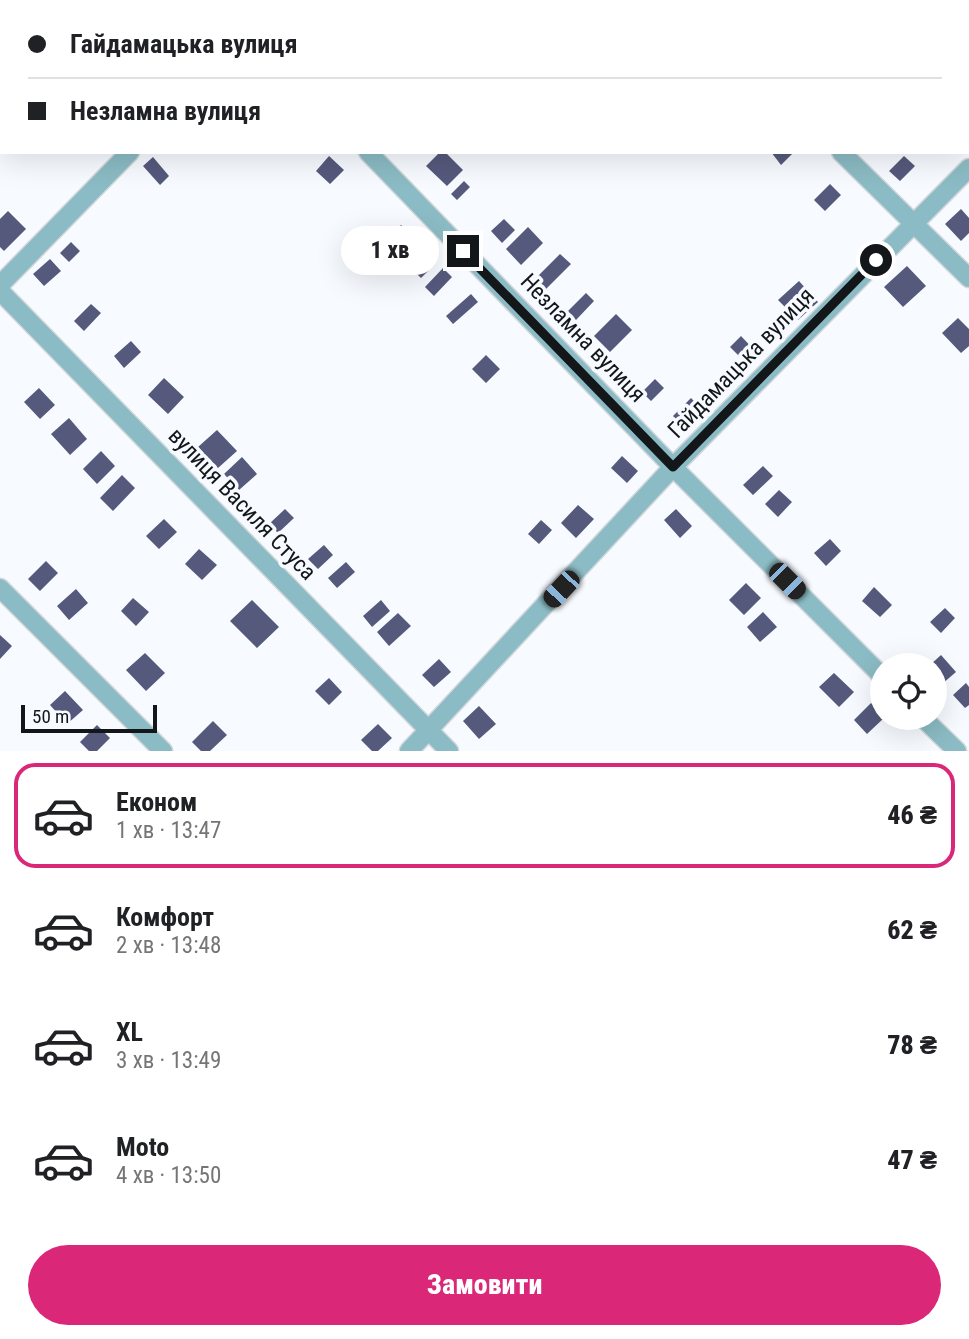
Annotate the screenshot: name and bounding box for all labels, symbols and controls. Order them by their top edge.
text: Гайдамацька вулиця [70,29,297,59]
text: Незламна вулиця [70,96,261,126]
callout: 1 хв [340,226,438,276]
route end [447,235,479,267]
text: 1 хв [371,237,409,264]
route start [860,244,892,276]
street label: Незламна вулиця [515,268,651,408]
street label: Гайдамацька вулиця [662,282,820,444]
street label: вулиця Василя Стуса [163,422,321,586]
car [765,559,810,603]
car [539,566,584,612]
map controls [870,653,947,730]
button: locate [870,653,947,730]
scale bar [21,702,158,734]
text: 50 m [32,705,69,728]
icon: car [32,784,95,847]
text: Економ [116,787,197,817]
text: 46 ₴ [887,800,937,830]
text: 1 хв · 13:47 [116,817,221,844]
icon: car [32,899,95,962]
text: Комфорт [116,902,214,932]
text: 62 ₴ [887,915,937,945]
text: 2 хв · 13:48 [116,932,221,959]
icon: car [32,1014,95,1077]
text: XL [116,1017,143,1047]
text: 78 ₴ [887,1030,937,1060]
text: 3 хв · 13:49 [116,1047,221,1074]
icon: car [32,1129,95,1192]
text: Moto [116,1132,169,1162]
text: 47 ₴ [887,1145,937,1175]
text: 4 хв · 13:50 [116,1162,221,1189]
button: Замовити [28,1245,941,1325]

